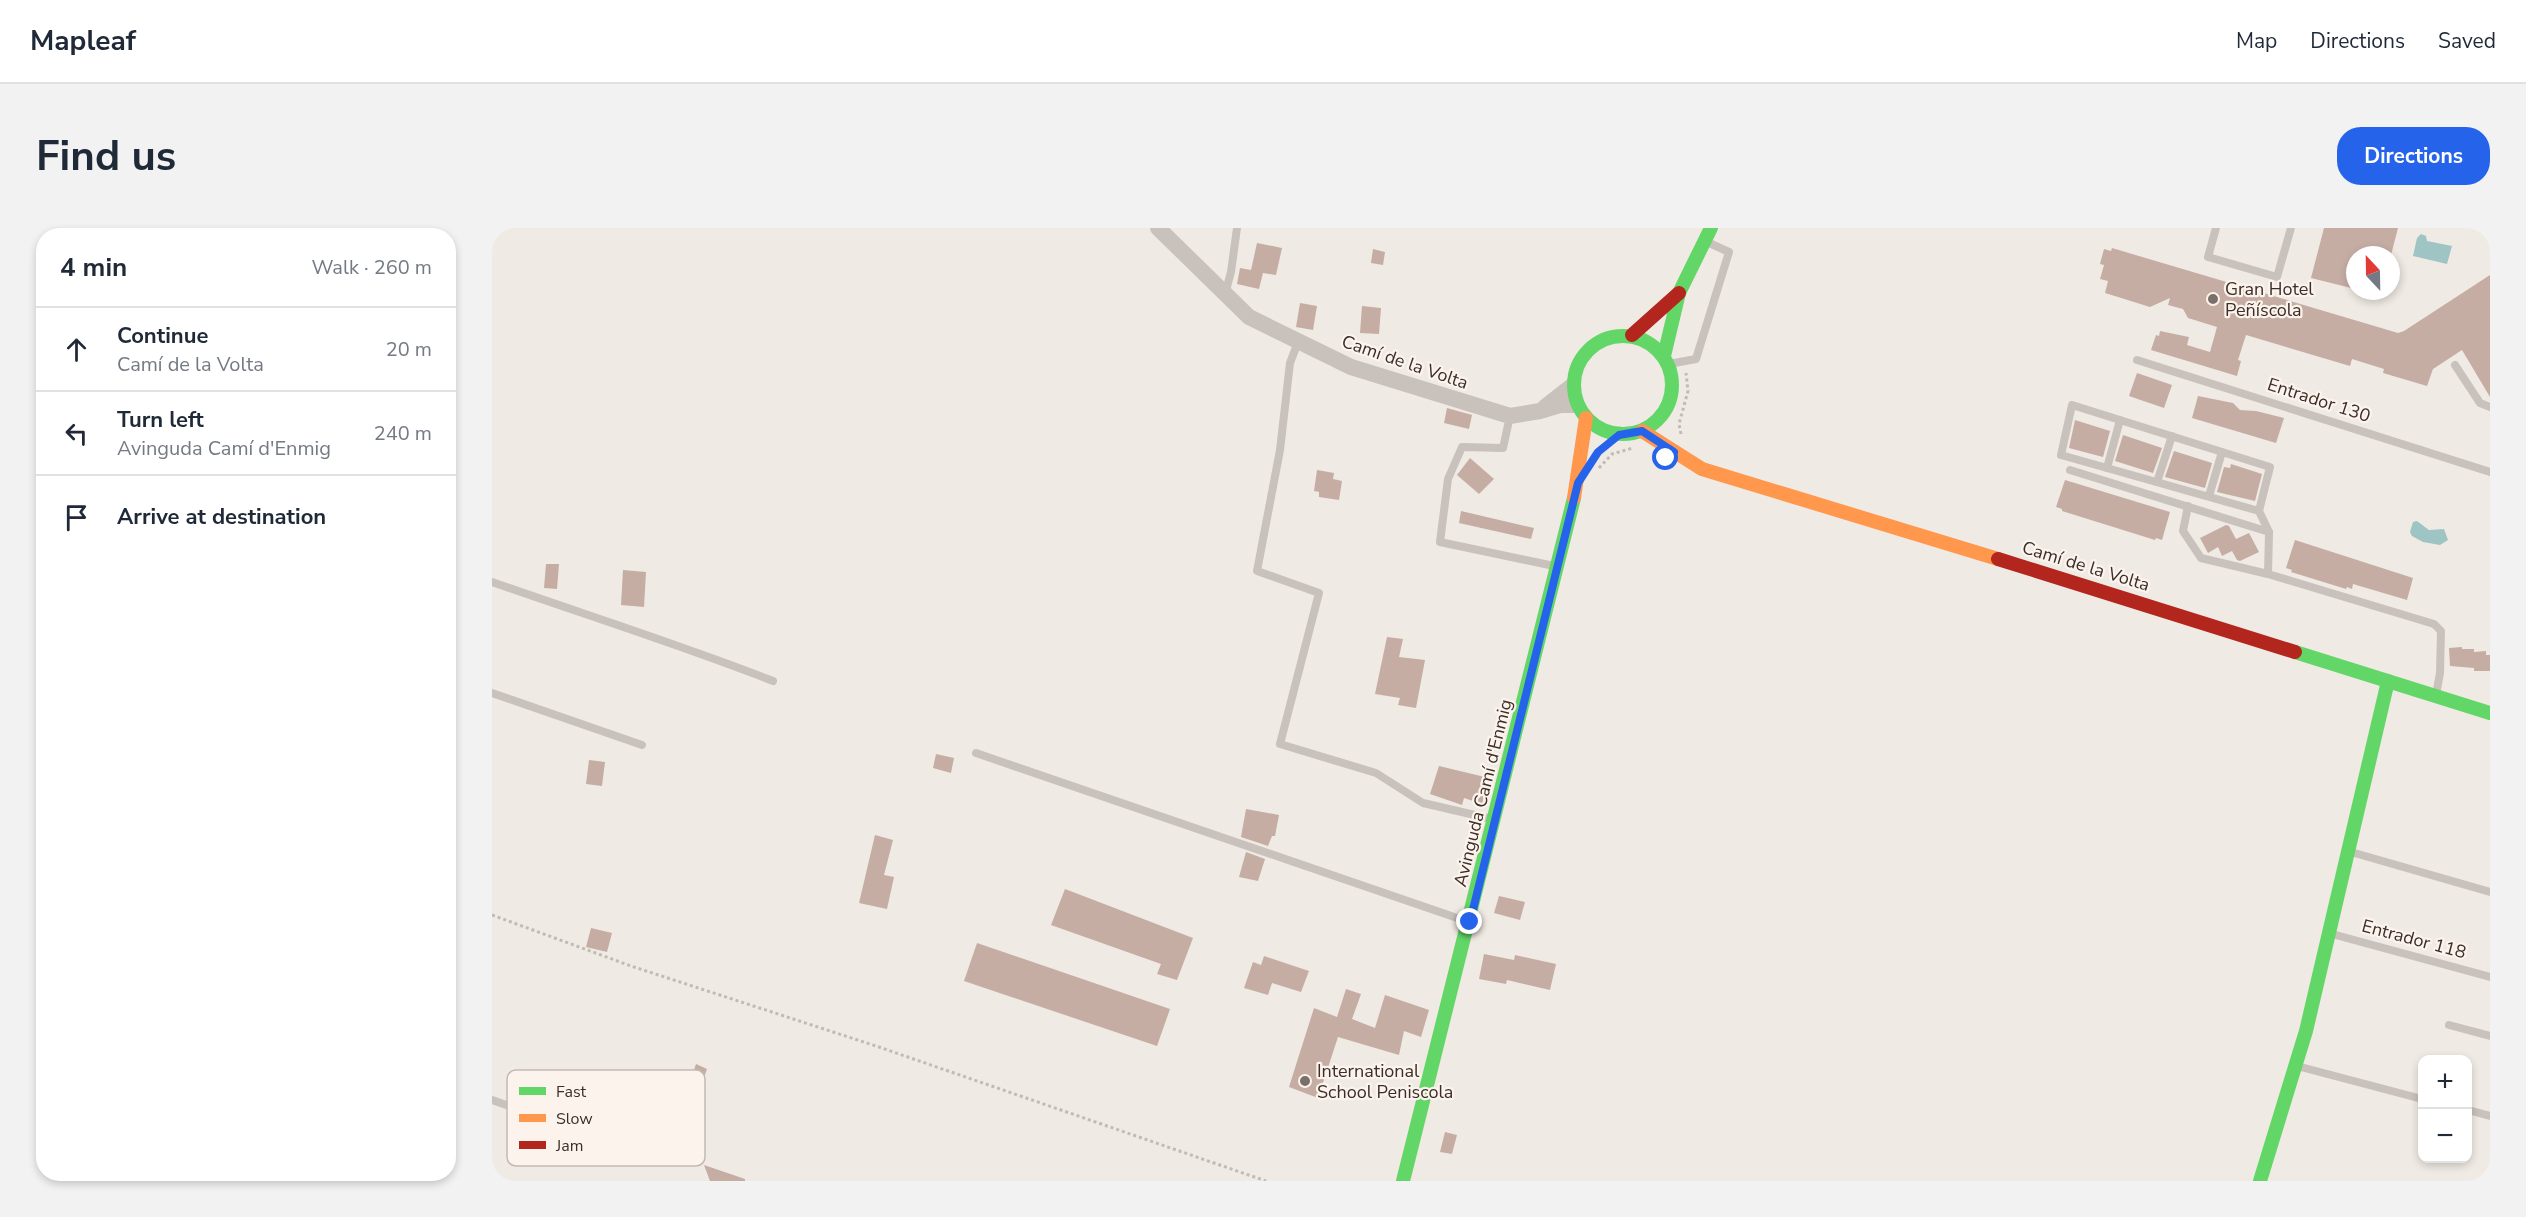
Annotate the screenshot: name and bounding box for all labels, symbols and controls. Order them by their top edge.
text: Mapleaf [30,22,136,60]
text: Map [2236,27,2277,55]
text: Directions [2310,27,2405,55]
text: Saved [2438,27,2496,55]
button: Directions [2337,127,2490,185]
text: Find us [36,128,176,185]
north arrow [2346,246,2400,300]
text: 4 min [60,250,127,285]
text: Walk · 260 m [312,254,432,281]
place label: Gran Hotel Peñíscola [2225,277,2314,322]
marker: Gran Hotel Peñíscola [2206,292,2220,306]
text: Continue [117,321,208,351]
street label: Camí de la Volta [1339,329,1471,395]
icon: ahead [60,333,93,366]
text: 20 m [386,336,432,363]
text: Camí de la Volta [117,351,264,378]
street label: Entrador 130 [2264,372,2374,428]
text: Turn left [117,405,204,435]
icon: left [60,417,93,450]
text: 240 m [374,420,432,447]
text: Avinguda Camí d'Enmig [117,435,331,462]
route start [1652,444,1678,470]
icon: arrive [60,501,93,534]
text: Arrive at destination [117,502,326,532]
street label: Camí de la Volta [2019,535,2153,597]
street label: Avinguda Camí d'Enmig [1448,697,1518,889]
route end [1456,908,1482,934]
street label: Entrador 118 [2359,914,2469,964]
map controls [2418,1055,2472,1163]
button: + [2418,1055,2472,1109]
place label: International School Peniscola [1317,1059,1453,1104]
legend [507,1070,705,1166]
marker: International School Peniscola [1298,1074,1312,1088]
text: Fast [556,1081,587,1103]
text: Slow [556,1108,593,1130]
button: − [2418,1109,2472,1163]
text: Jam [555,1135,583,1157]

